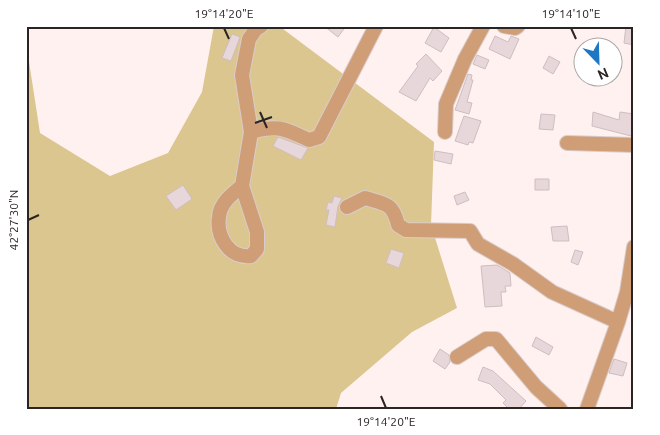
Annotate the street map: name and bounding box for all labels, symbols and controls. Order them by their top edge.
text: 19°14'20"E [195,7,254,20]
text: 19°14'10"E [542,7,601,20]
north arrow [572,38,622,88]
text: N [595,65,611,83]
text: 42°27'30"N [7,190,20,250]
text: 19°14'20"E [357,415,416,428]

